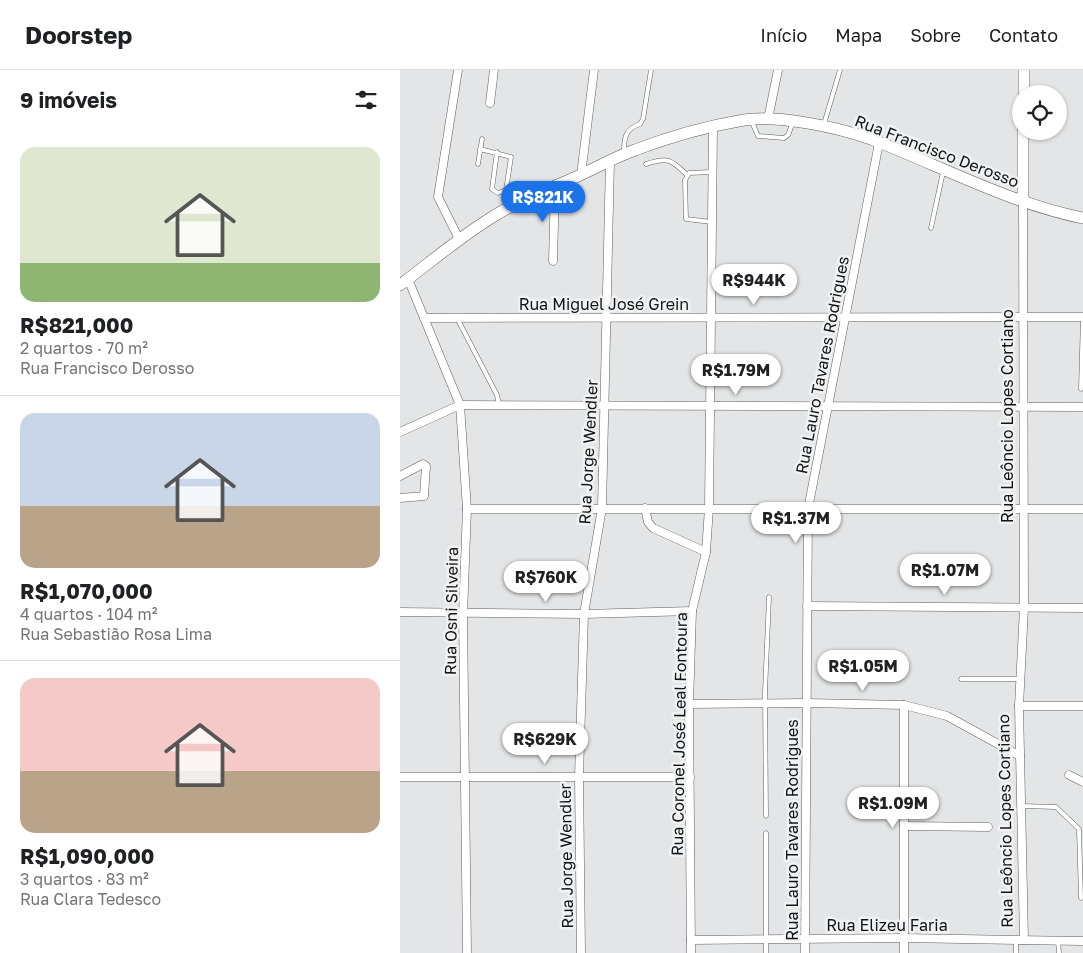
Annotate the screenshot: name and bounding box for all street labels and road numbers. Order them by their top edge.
street label: Rua Francisco Derosso [852,110,1022,192]
street label: Rua Lauro Tavares Rodrigues [791,254,853,476]
street label: Rua Miguel José Grein [519,294,689,314]
street label: Rua Leôncio Lopes Cortiano [997,309,1017,523]
street label: Rua Jorge Wendler [574,379,602,525]
street label: Rua Osni Silveira [440,547,462,675]
street label: Rua Coronel José Leal Fontoura [667,612,691,856]
street label: Rua Leôncio Lopes Cortiano [993,714,1017,928]
street label: Rua Lauro Tavares Rodrigues [782,719,802,941]
street label: Rua Jorge Wendler [555,783,577,929]
street label: Rua Elizeu Faria [826,915,948,935]

